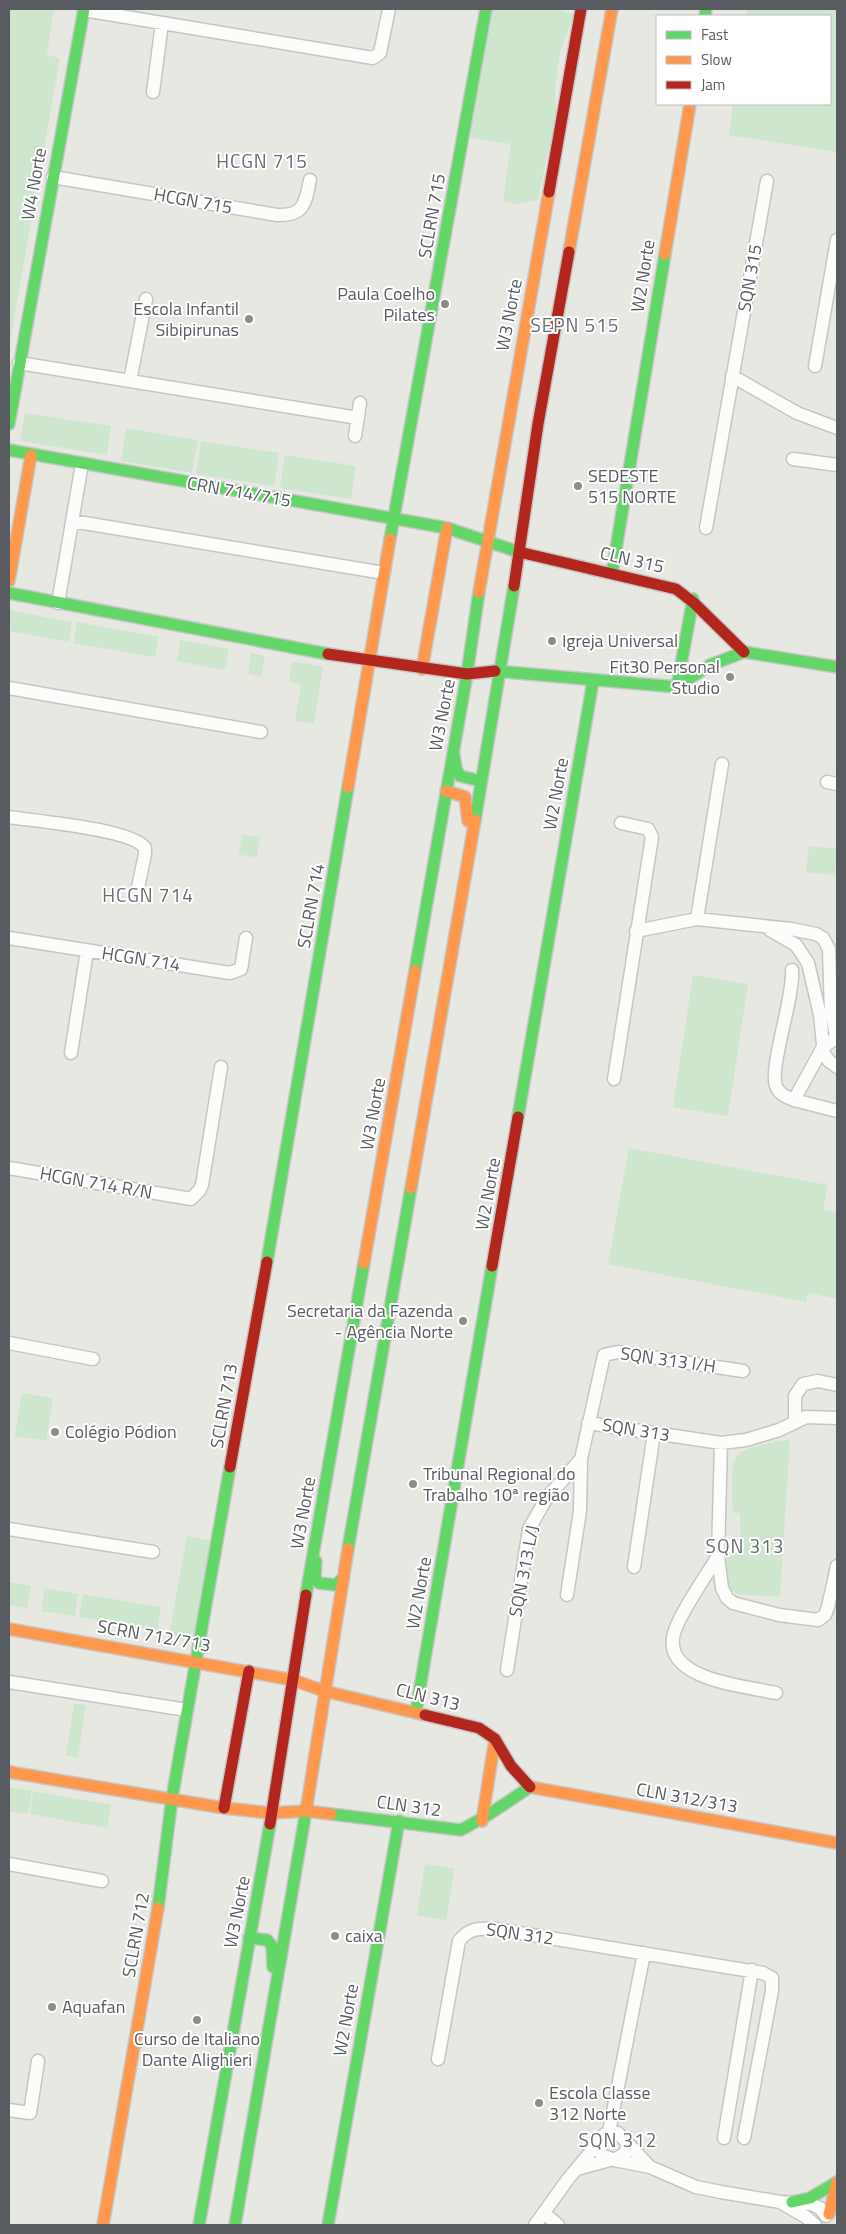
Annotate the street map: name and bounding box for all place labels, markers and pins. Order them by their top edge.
place label: Paula Coelho Pilates [337,280,435,328]
place label: Escola Infantil Sibipirunas [133,295,239,343]
marker: Paula Coelho Pilates [439,298,451,310]
marker: Escola Infantil Sibipirunas [243,313,255,325]
place label: SEDESTE 515 NORTE [588,462,677,510]
marker: SEDESTE 515 NORTE [572,480,584,492]
place label: Igreja Universal [562,627,678,654]
marker: Igreja Universal [546,635,558,647]
place label: Fit30 Personal Studio [610,653,720,701]
marker: Fit30 Personal Studio [724,671,736,683]
place label: Secretaria da Fazenda - Agência Norte [287,1297,453,1345]
marker: Secretaria da Fazenda - Agência Norte [457,1315,469,1327]
place label: Colégio Pódion [65,1418,177,1445]
marker: Colégio Pódion [49,1426,61,1438]
place label: Tribunal Regional do Trabalho 10ª região [423,1460,575,1508]
marker: Tribunal Regional do Trabalho 10ª região [407,1478,419,1490]
place label: caixa [345,1922,383,1949]
marker: caixa [329,1930,341,1942]
place label: Aquafan [62,1993,125,2020]
marker: Aquafan [46,2001,58,2013]
marker: Curso de Italiano Dante Alighieri [191,2014,203,2026]
place label: Curso de Italiano Dante Alighieri [134,2025,260,2073]
place label: Escola Classe 312 Norte [549,2079,651,2127]
marker: Escola Classe 312 Norte [533,2097,545,2109]

